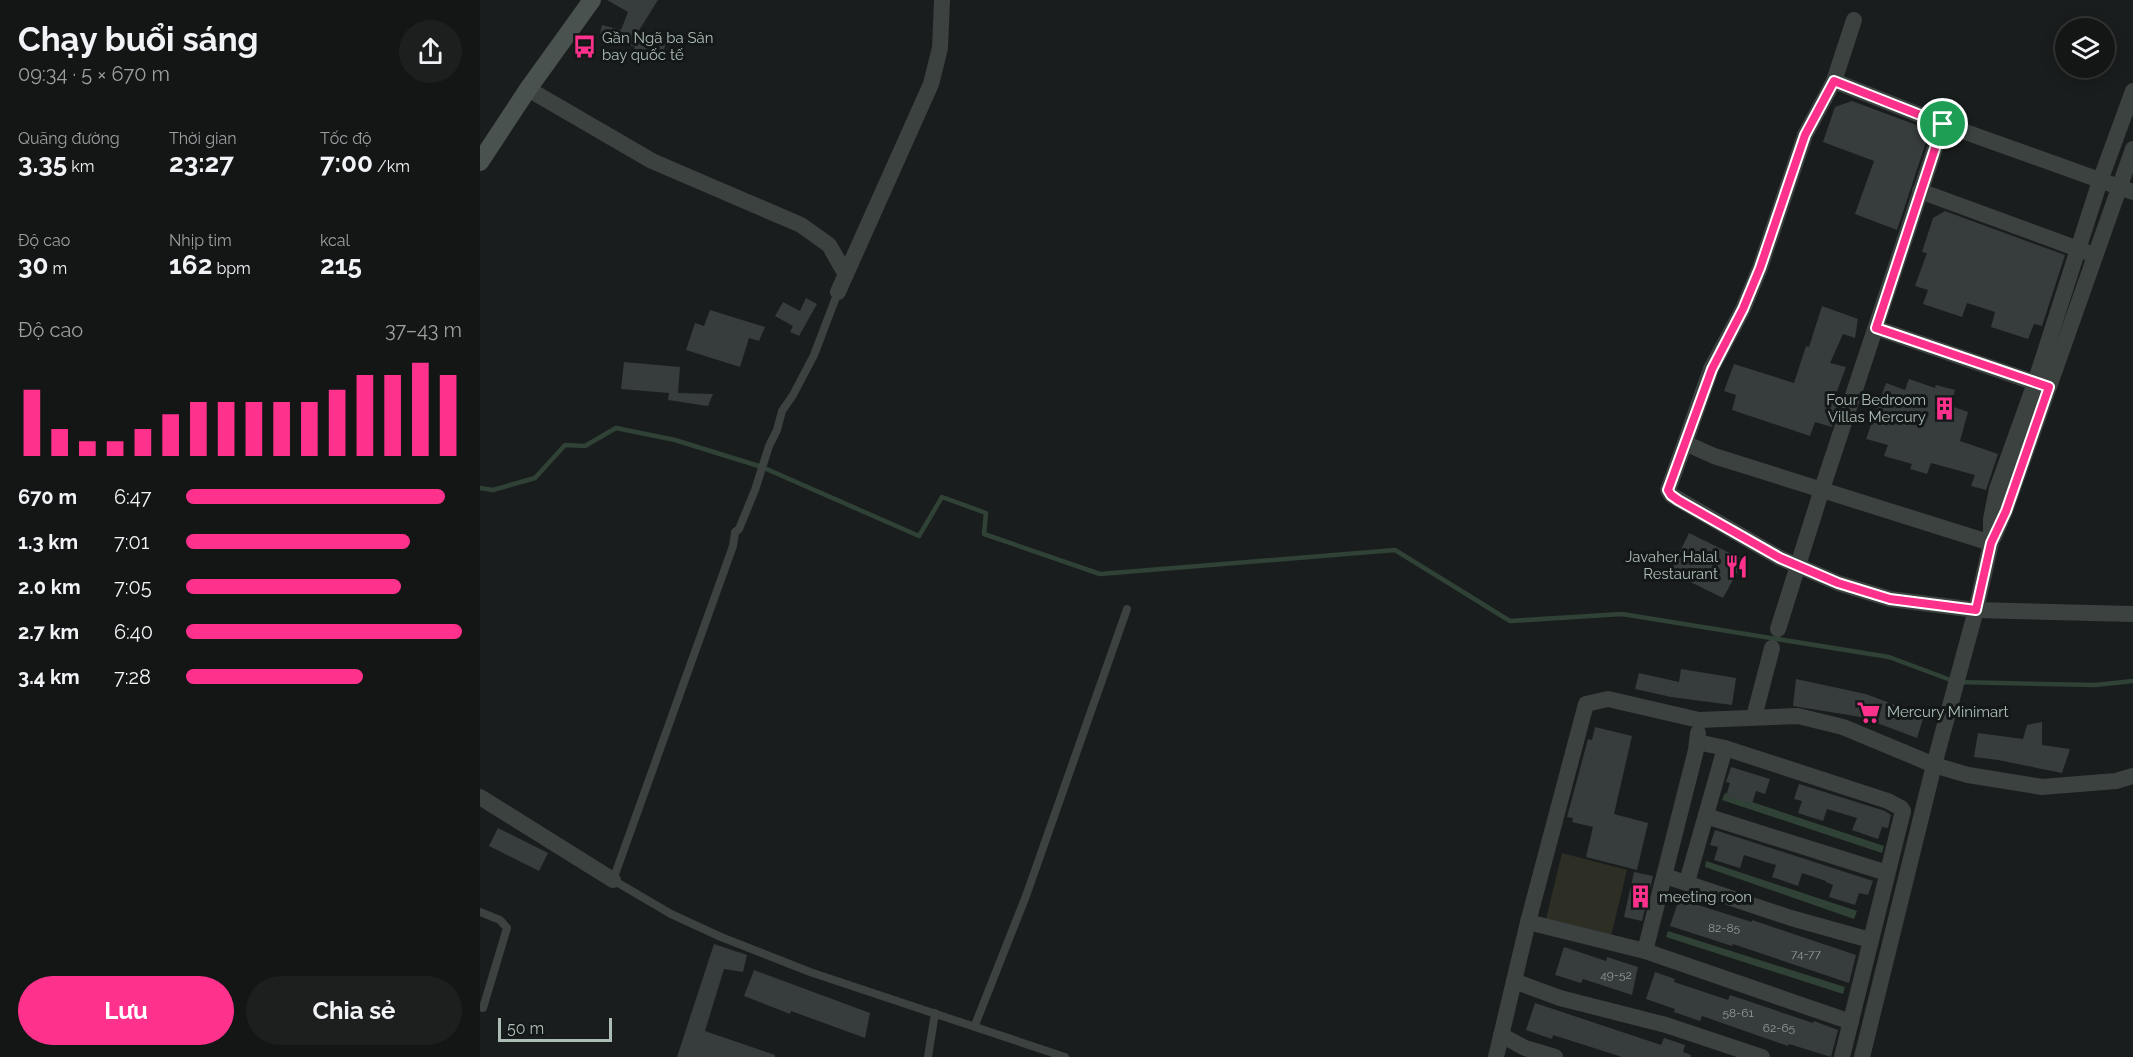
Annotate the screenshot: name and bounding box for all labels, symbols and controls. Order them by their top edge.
map controls [2055,18,2115,78]
button: layers [2055,18,2115,78]
text: Chạy buổi sáng [18,20,259,59]
button: share [399,20,462,83]
place label: Gần Ngã ba Sân bay quốc tế [602,29,714,64]
bus stop icon: Gần Ngã ba Sân bay quốc tế [571,34,597,60]
text: 09:34 · 5 × 670 m [18,62,170,86]
pin [1917,98,1968,149]
icon: arrive [1926,107,1959,140]
text: Quãng đường [18,129,120,148]
text: Thời gian [169,129,237,148]
text: Tốc độ [320,129,372,148]
text: 3.35 [18,148,67,178]
text: 23:27 [169,148,234,178]
text: 7:00 [320,148,373,178]
text: km [67,157,95,176]
text: /km [373,157,410,176]
text: Độ cao [18,231,70,250]
text: Nhịp tim [169,231,232,250]
text: kcal [320,231,350,250]
text: 30 [18,250,48,280]
text: 162 [169,250,212,280]
text: 215 [320,250,362,280]
text: m [48,259,67,278]
text: bpm [212,259,251,278]
text: Độ cao [18,318,83,342]
text: 37–43 m [385,318,462,342]
place label: Four Bedroom Villas Mercury [1826,391,1926,426]
building icon: Four Bedroom Villas Mercury [1931,396,1957,422]
text: 670 m [18,485,77,509]
text: 6:47 [114,485,151,509]
text: 1.3 km [18,530,78,554]
text: 7:01 [114,530,149,554]
place label: Javaher Halal Restaurant [1625,548,1719,583]
restaurant icon: Javaher Halal Restaurant [1723,553,1749,579]
text: 2.0 km [18,575,81,599]
text: 7:05 [114,575,152,599]
text: 2.7 km [18,620,79,644]
text: 6:40 [114,620,153,644]
text: 3.4 km [18,665,80,689]
text: 7:28 [114,665,151,689]
supermarket icon: Mercury Minimart [1856,699,1882,725]
place label: Mercury Minimart [1887,703,2009,721]
building icon: meeting roon [1628,884,1654,910]
place label: meeting roon [1659,888,1752,906]
house number: 82-85 [1708,921,1741,935]
house number: 74-77 [1791,947,1821,961]
house number: 49-52 [1600,968,1632,982]
button: Lưu [18,976,234,1045]
button: Chia sẻ [246,976,462,1045]
house number: 58-61 [1722,1006,1754,1020]
scale bar [498,1015,612,1042]
text: 50 m [507,1019,544,1038]
house number: 62-65 [1763,1021,1796,1035]

